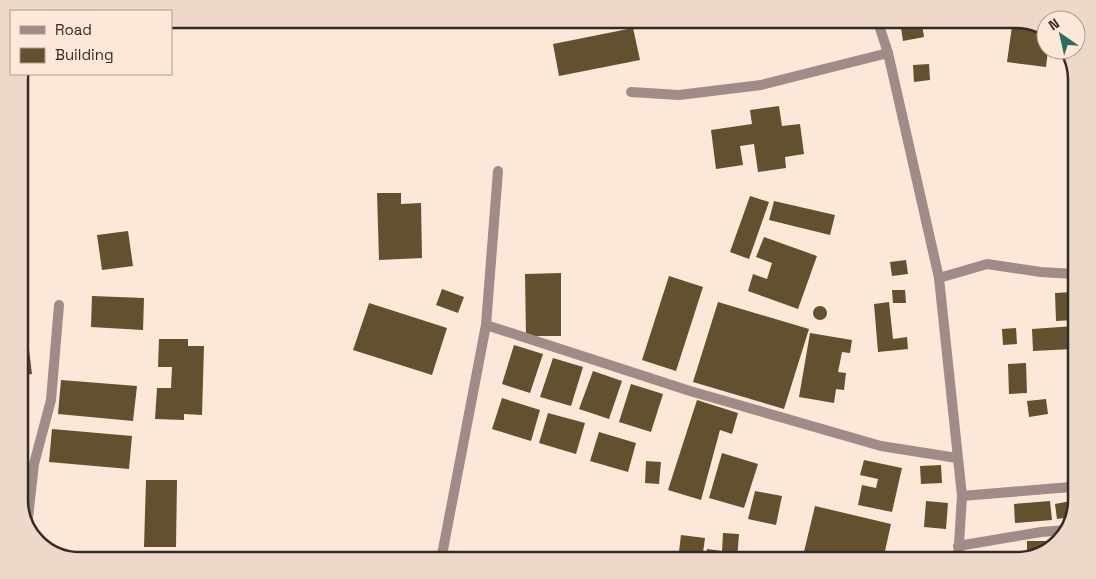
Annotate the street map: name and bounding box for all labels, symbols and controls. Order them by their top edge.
legend [10,10,172,75]
north arrow [1036,10,1086,60]
text: N [1045,14,1063,34]
text: Road [55,20,92,39]
text: Building [55,45,114,64]

